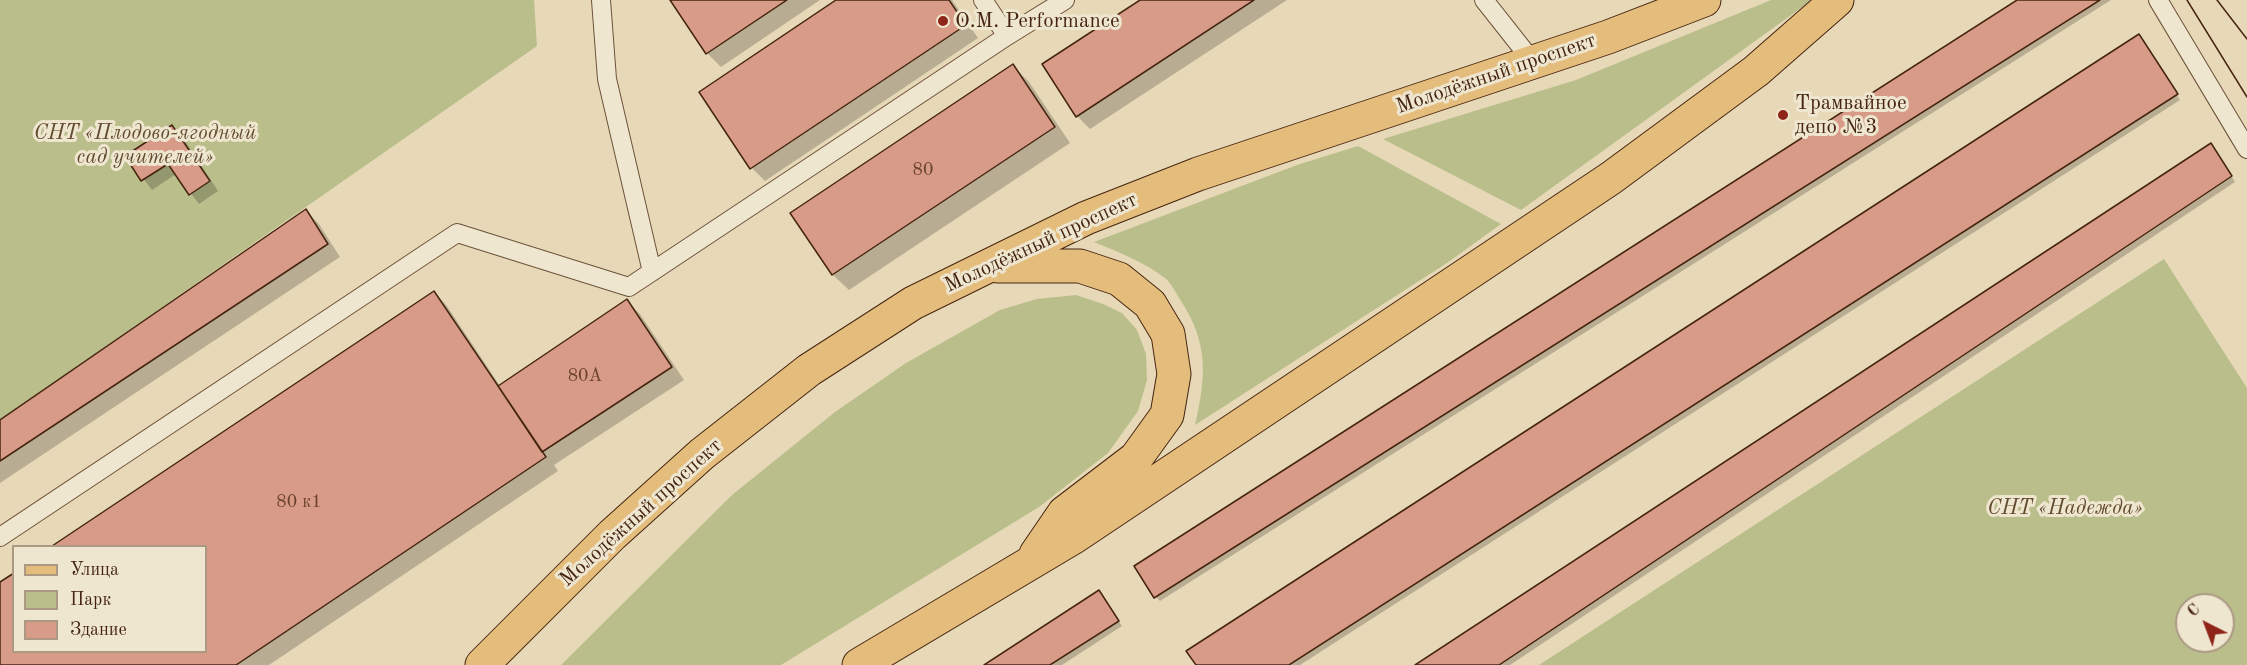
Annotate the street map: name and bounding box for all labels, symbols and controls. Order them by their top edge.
place label: O.M. Performance [955,8,1120,34]
marker: O.M. Performance [936,14,950,28]
street label: Молодёжный проспект [1393,28,1599,120]
place label: Трамвайное депо №3 [1795,90,1907,140]
marker: Трамвайное депо №3 [1776,108,1790,122]
park label: СНТ «Плодово-ягодный сад учителей» [34,120,256,170]
house number: 80 [913,159,933,181]
street label: Молодёжный проспект [941,187,1141,299]
house number: 80А [568,365,602,387]
street label: Молодёжный проспект [555,434,727,592]
house number: 80 к1 [276,491,322,513]
park label: СНТ «Надежда» [1987,495,2143,521]
legend [12,545,207,653]
text: Улица [70,561,119,579]
text: Парк [70,591,111,609]
north arrow [2175,593,2235,653]
text: С [2185,602,2204,621]
text: Здание [70,621,127,639]

